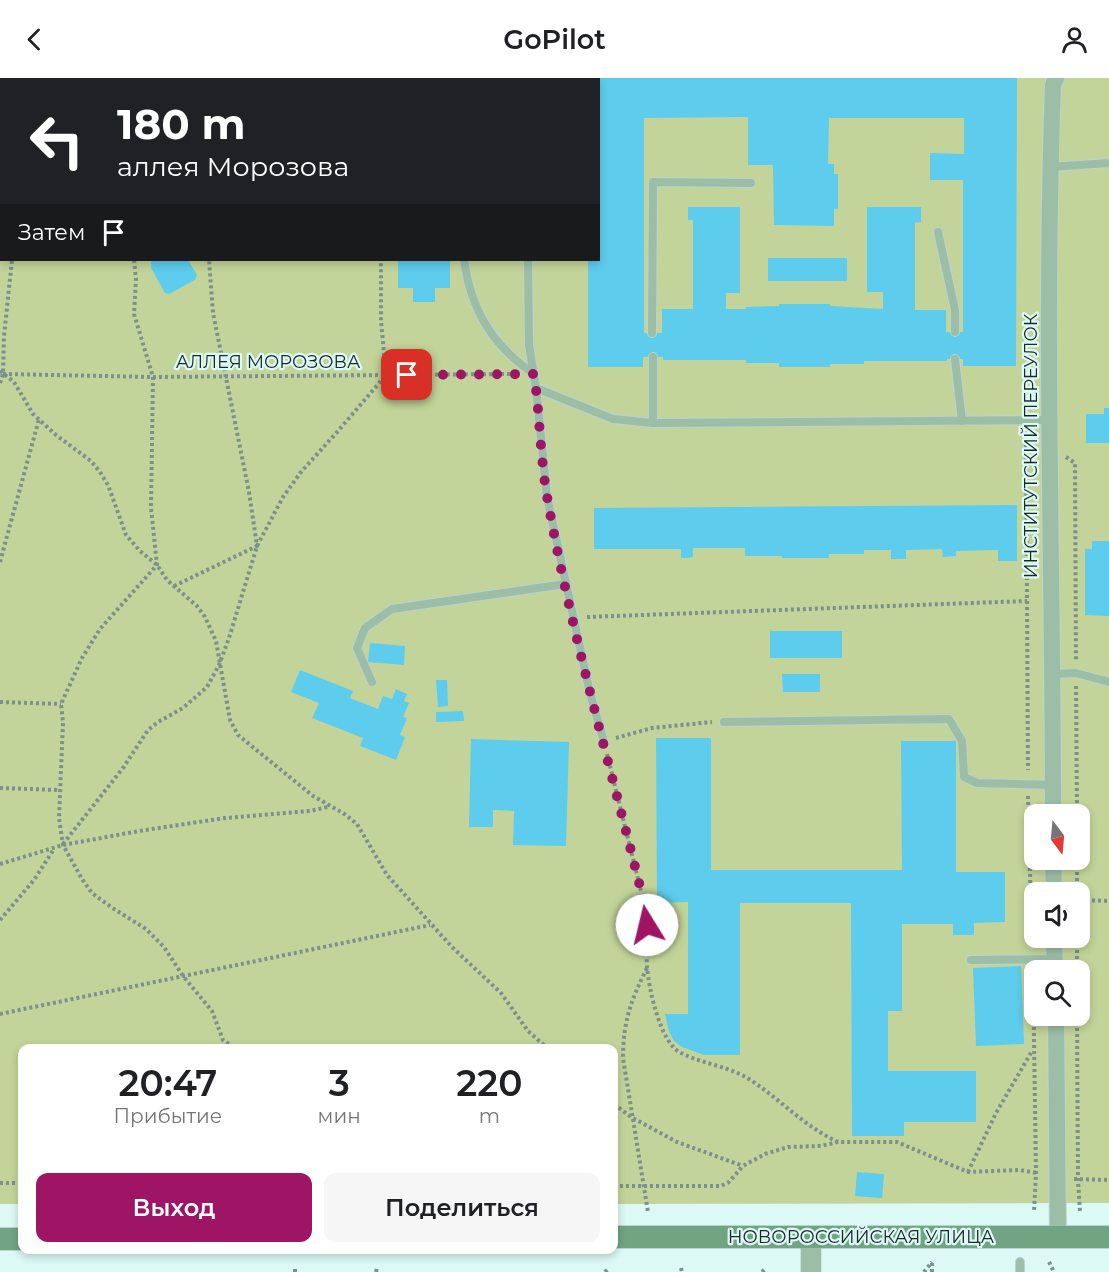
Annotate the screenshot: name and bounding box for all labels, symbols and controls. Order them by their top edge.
icon: back [18,23,51,56]
text: GoPilot [503,23,606,56]
icon: person [1058,23,1091,56]
text: 180 m [117,98,246,150]
icon: left [18,102,96,180]
text: аллея Морозова [117,150,349,183]
icon: arrive [97,216,130,249]
text: Затем [18,219,85,246]
street label: ИНСТИТУТСКИЙ ПЕРЕУЛОК [1020,313,1042,578]
pin [381,349,432,400]
street label: АЛЛЕЯ МОРОЗОВА [176,351,361,373]
icon: arrive [390,358,423,391]
north arrow [1024,804,1090,870]
map controls [1024,804,1090,1026]
button: sound [1024,882,1090,948]
position arrow [615,893,679,957]
button: search [1024,960,1090,1026]
text: 20:47 [118,1061,217,1105]
text: 3 [329,1061,350,1105]
text: 220 [456,1061,522,1105]
text: Прибытие [114,1104,222,1128]
text: мин [318,1104,361,1128]
text: m [479,1104,500,1128]
button: Выход [36,1173,312,1242]
button: Поделиться [324,1173,600,1242]
street label: НОВОРОССИЙСКАЯ УЛИЦА [728,1226,995,1248]

